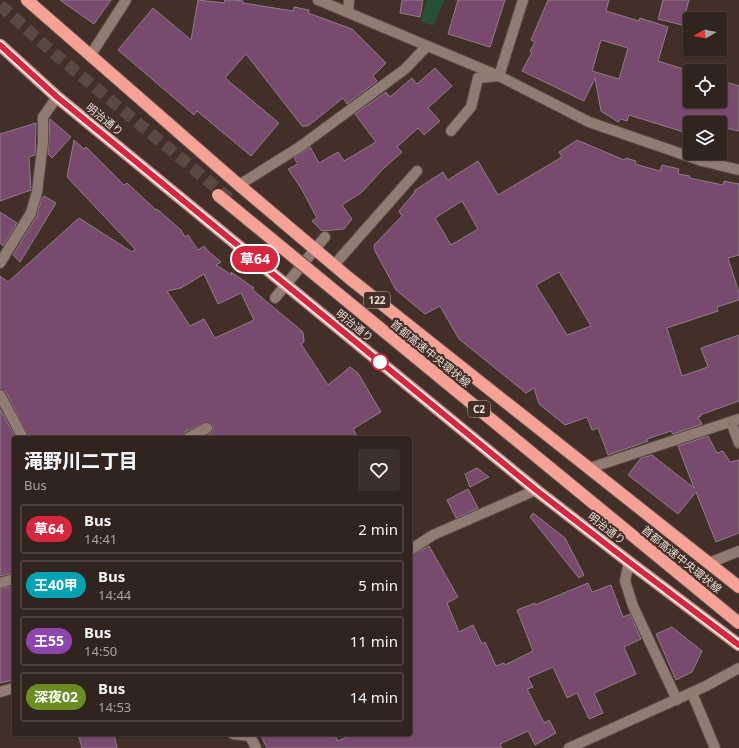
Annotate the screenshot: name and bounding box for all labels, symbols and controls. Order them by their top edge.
north arrow [683,12,727,56]
map controls [683,12,727,160]
button: locate [683,64,727,108]
street label: 明治通り [83,99,127,139]
button: layers [683,116,727,160]
line badge: 草64 [232,246,278,272]
text: 草64 [240,249,270,268]
road number: 122 [364,292,390,308]
street label: 明治通り [333,305,377,345]
street label: 首都高速中央環状線 [388,316,474,390]
unlabelled marker [371,353,389,371]
road number: C2 [468,401,490,417]
text: 滝野川二丁目 [24,448,138,474]
button: heart [358,449,400,491]
text: Bus [24,476,47,494]
street label: 明治通り [585,509,629,547]
text: Bus [84,510,111,530]
text: 草64 [34,519,64,538]
text: 2 min [358,519,398,539]
street label: 首都高速中央環状線 [639,522,725,596]
text: 14:41 [84,530,117,548]
text: Bus [98,566,125,586]
text: 王40甲 [34,575,78,594]
text: 5 min [358,575,398,595]
text: 14:44 [98,586,131,604]
text: Bus [84,622,111,642]
text: 王55 [34,631,64,650]
text: 11 min [350,631,398,651]
text: 14:50 [84,642,117,660]
text: Bus [98,678,125,698]
text: 深夜02 [34,687,78,706]
text: 14 min [350,687,398,707]
text: 14:53 [98,698,131,716]

